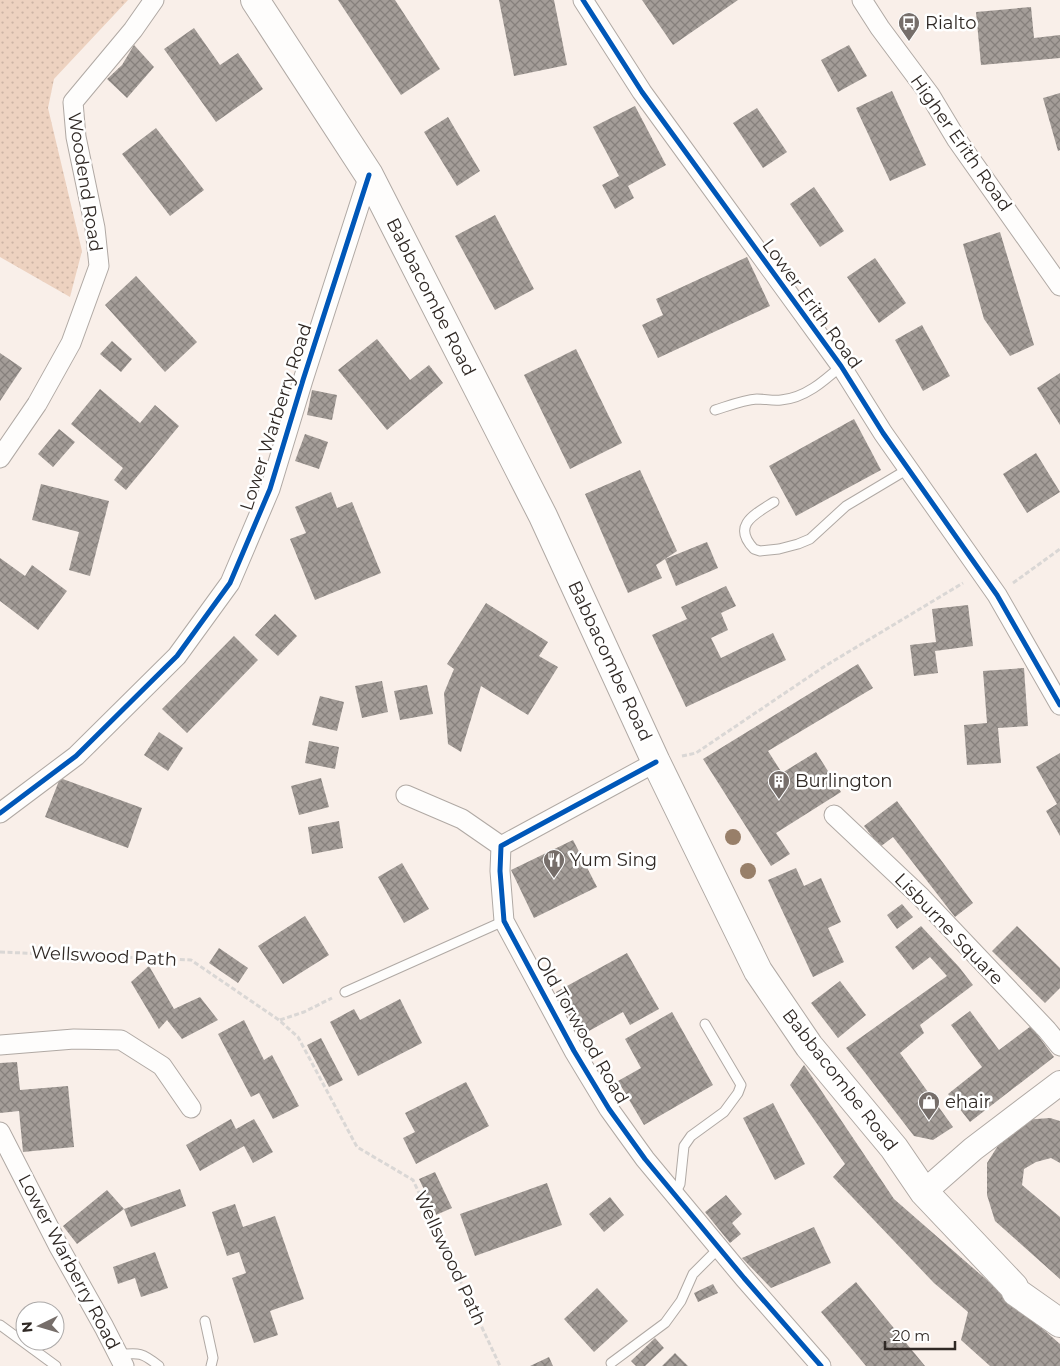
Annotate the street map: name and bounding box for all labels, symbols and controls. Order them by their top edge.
bus stop icon: Rialto [897,11,921,42]
place label: Rialto [925,12,976,34]
street label: Higher Erith Road [906,70,1016,216]
street label: Woodend Road [63,111,107,253]
street label: Babbacombe Road [382,214,480,380]
street label: Lower Erith Road [758,235,866,373]
street label: Lower Warberry Road [235,321,317,513]
street label: Babbacombe Road [563,577,657,745]
building icon: Burlington [767,769,791,800]
place label: Burlington [795,770,892,792]
restaurant icon: Yum Sing [542,848,566,879]
place label: Yum Sing [570,849,657,871]
street label: Lisburne Square [890,868,1008,990]
street label: Wellswood Path [31,941,177,971]
street label: Old Torwood Road [531,952,633,1108]
street label: Babbacombe Road [778,1005,902,1155]
shop icon: ehair [917,1090,941,1121]
place label: ehair [945,1091,991,1113]
street label: Lower Warberry Road [13,1171,125,1353]
street label: Wellswood Path [409,1187,491,1329]
north arrow [15,1301,65,1351]
scale bar [885,1318,955,1350]
text: N [18,1321,37,1334]
text: 20 m [892,1326,930,1345]

